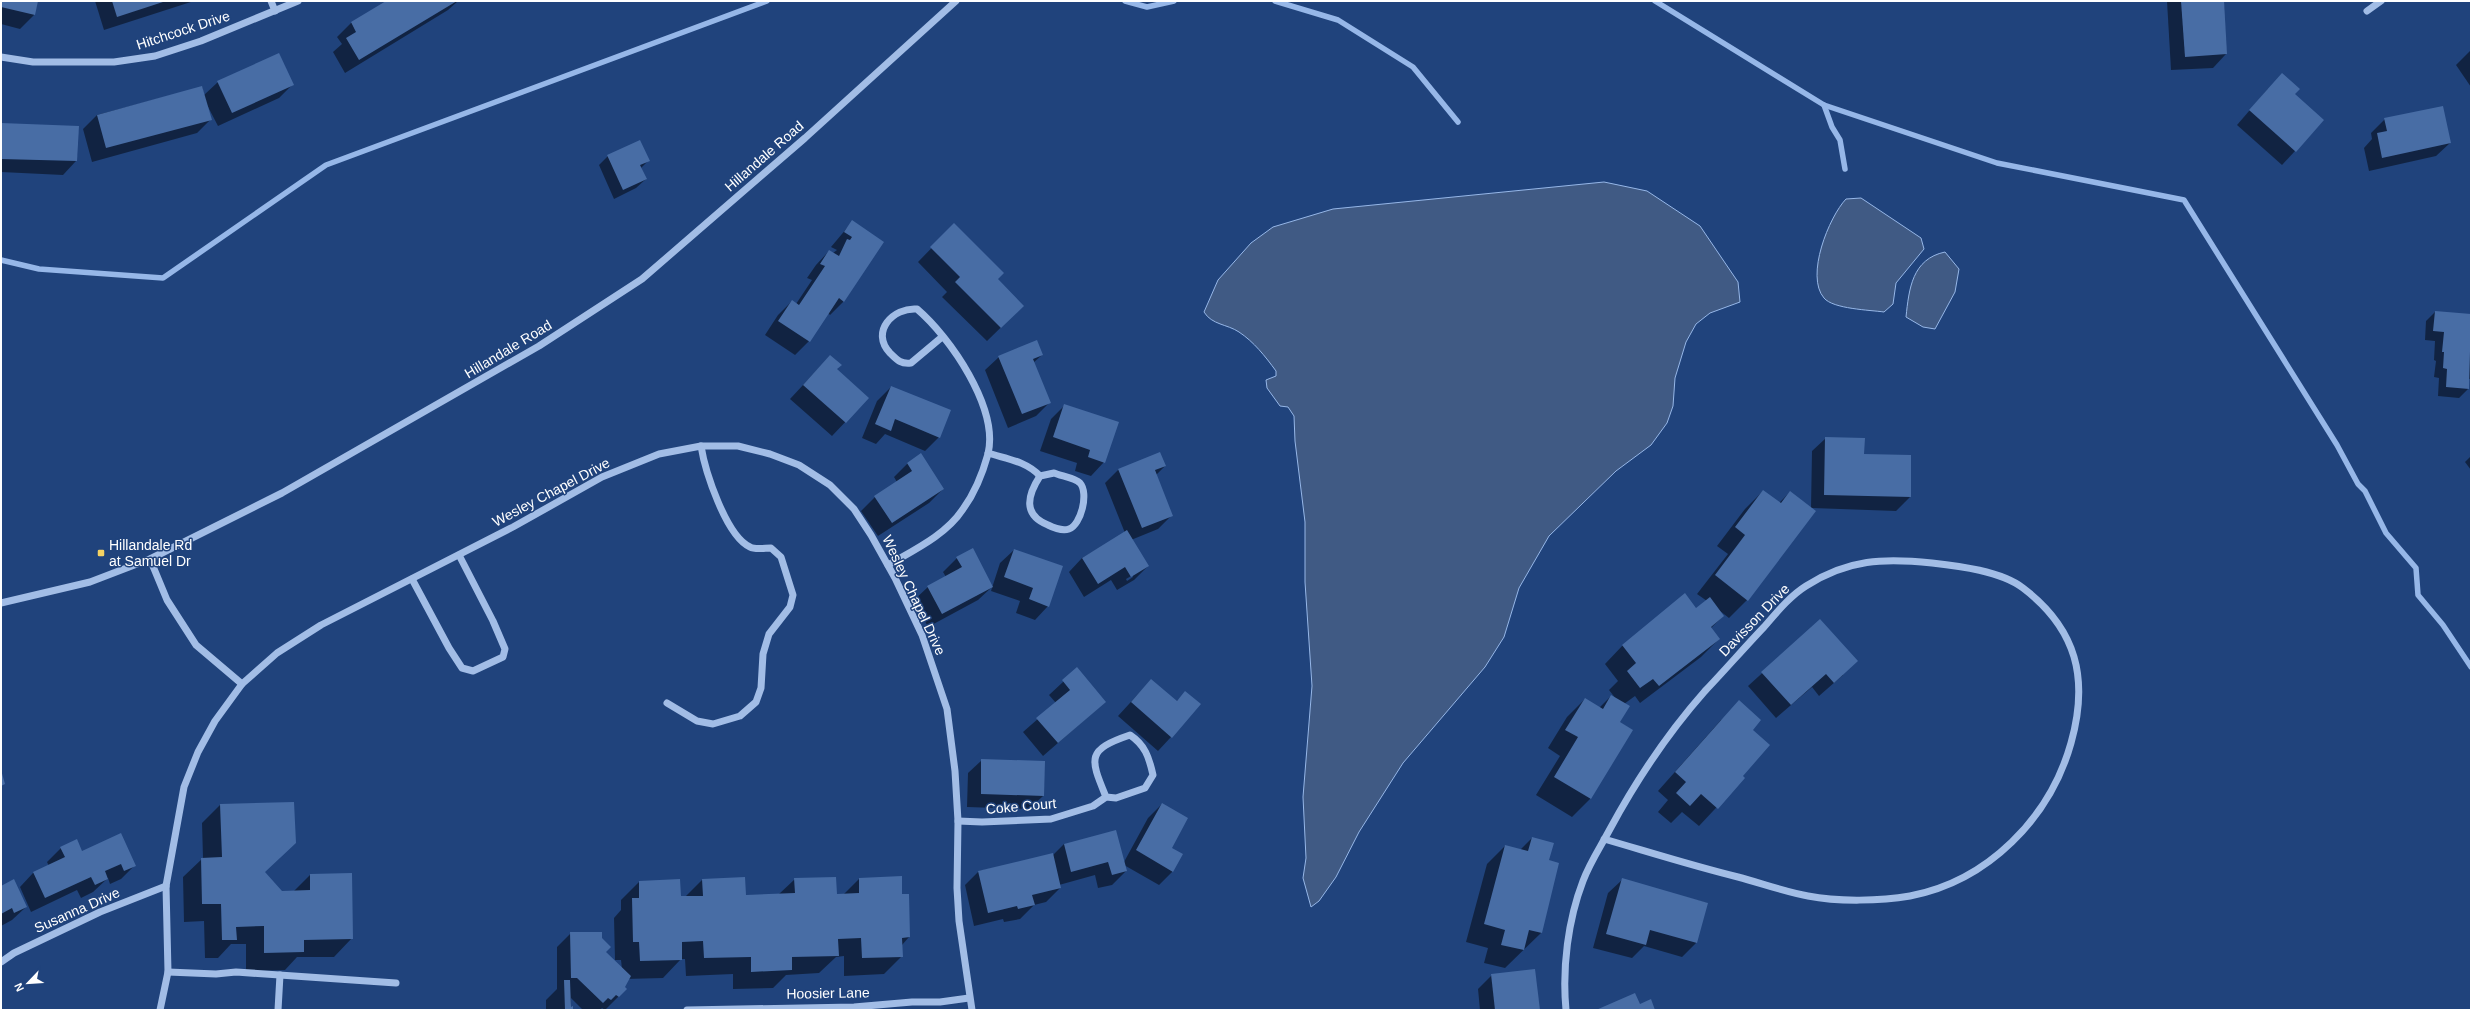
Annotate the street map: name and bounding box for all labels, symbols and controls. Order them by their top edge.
street label: Hitchcock Drive [134,7,232,53]
street label: Hillandale Road [721,118,807,194]
street label: Hillandale Road [462,317,554,381]
street label: Wesley Chapel Drive [490,454,613,530]
street label: Wesley Chapel Drive [879,532,949,658]
place label: Hillandale Rd at Samuel Dr [109,537,192,569]
marker: Hillandale Rd at Samuel Dr [96,548,106,558]
street label: Davisson Drive [1716,580,1793,659]
street label: Coke Court [985,795,1057,817]
street label: Susanna Drive [32,884,122,936]
north arrow [8,963,48,1003]
text: N [12,981,26,993]
street label: Hoosier Lane [786,984,870,1002]

